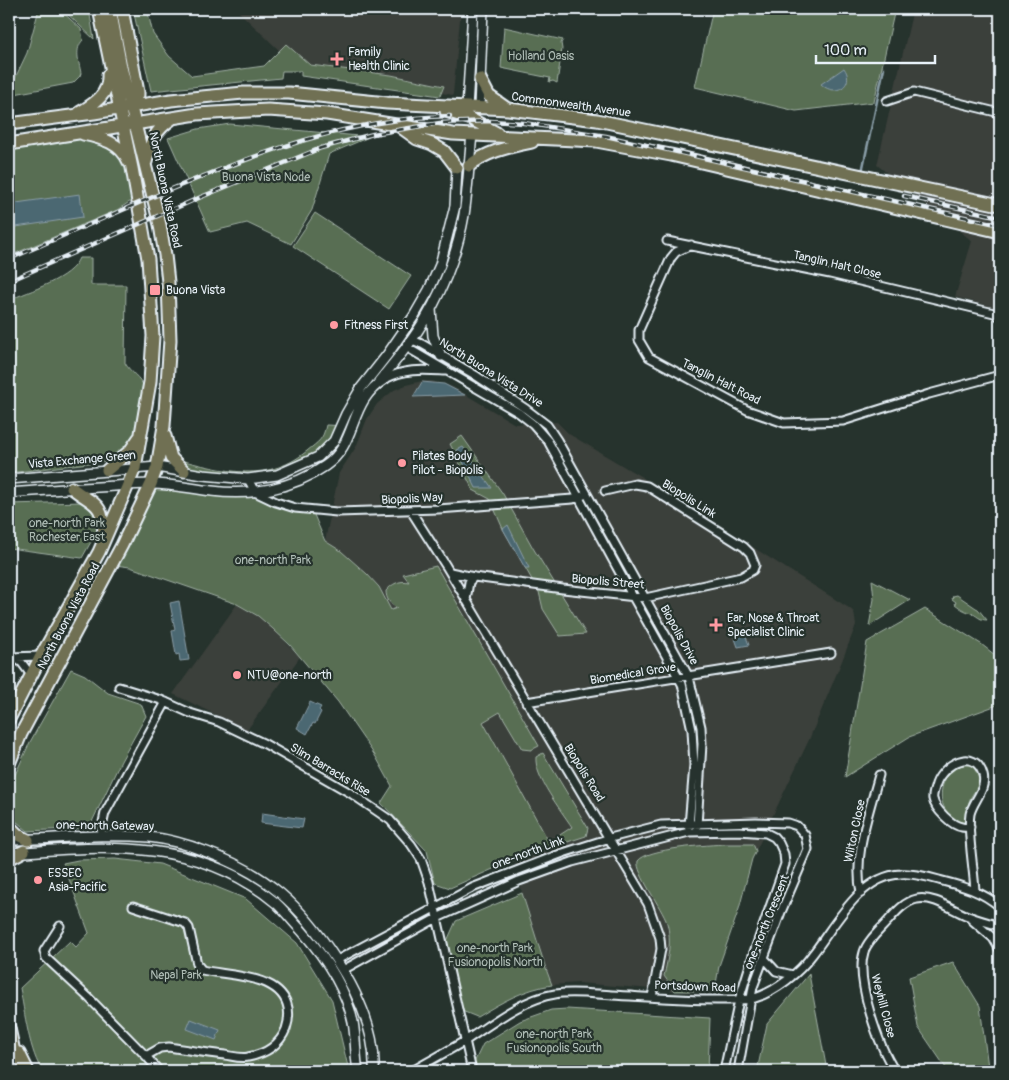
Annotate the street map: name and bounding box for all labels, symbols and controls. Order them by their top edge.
scale bar [816,32,935,64]
text: 100 m [824,41,867,60]
place label: Family Health Clinic [348,45,410,74]
park label: Holland Oasis [508,49,575,64]
marker: Family Health Clinic [330,52,344,66]
street label: Commonwealth Avenue [510,89,632,121]
street label: North Buona Vista Road [145,130,185,250]
park label: Buona Vista Node [222,170,310,185]
street label: Tanglin Halt Close [792,248,882,282]
marker: Buona Vista [148,283,162,297]
place label: Buona Vista [166,283,226,298]
place label: Fitness First [344,318,408,333]
marker: Fitness First [328,319,340,331]
street label: North Buona Vista Drive [436,335,546,411]
street label: Tanglin Halt Road [679,356,763,408]
street label: Vista Exchange Green [28,448,137,472]
place label: Pilates Body Pilot - Biopolis [412,449,484,478]
marker: Pilates Body Pilot - Biopolis [396,457,408,469]
street label: Biopolis Link [659,476,719,522]
street label: Biopolis Way [381,490,443,508]
park label: one-north Park Rochester East [29,516,105,545]
park label: one-north Park [235,553,311,568]
street label: North Buona Vista Road [35,560,104,672]
street label: Biopolis Street [571,571,645,593]
street label: Biopolis Drive [656,602,702,668]
place label: Ear, Nose & Throat Specialist Clinic [727,611,819,640]
marker: Ear, Nose & Throat Specialist Clinic [709,618,723,632]
street label: Biomedical Grove [589,660,677,688]
place label: NTU@one-north [247,668,332,683]
marker: NTU@one-north [231,669,243,681]
street label: Slim Barracks Rise [287,740,373,800]
street label: Biopolis Road [560,741,608,805]
street label: Wilton Close [841,798,869,864]
street label: one-north Gateway [56,818,154,834]
street label: one-north Link [490,833,566,873]
place label: ESSEC Asia-Pacific [48,866,107,895]
street label: one-north Crescent [741,872,793,972]
marker: ESSEC Asia-Pacific [32,874,44,886]
park label: one-north Park Fusionopolis North [447,941,543,970]
park label: Nepal Park [150,968,202,983]
street label: Weyhill Close [867,972,899,1040]
street label: Portsdown Road [654,978,736,996]
park label: one-north Park Fusionopolis South [506,1027,602,1056]

